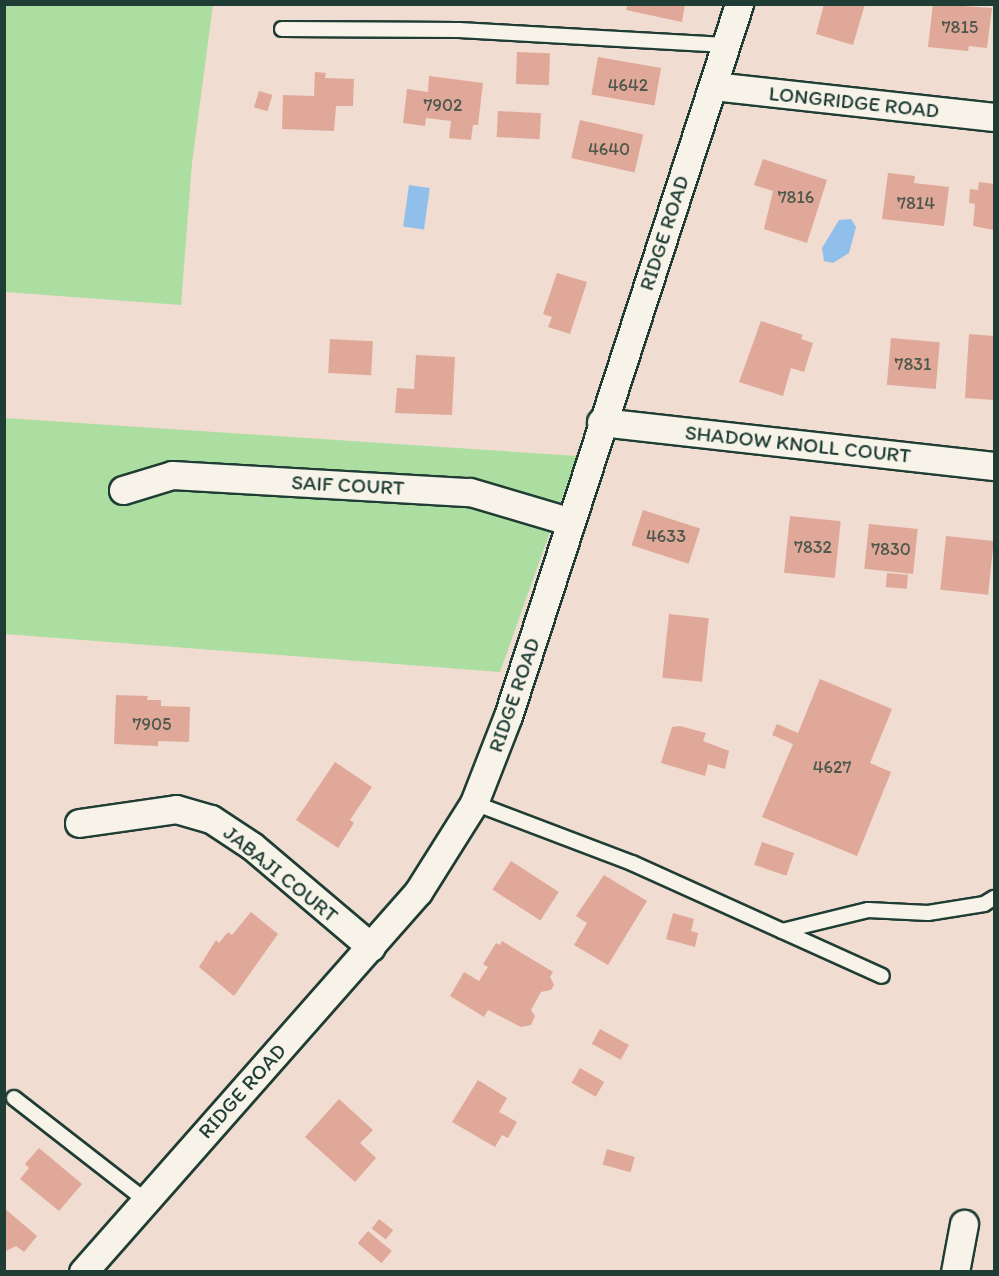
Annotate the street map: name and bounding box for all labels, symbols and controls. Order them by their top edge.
house number: 7815 [942,16,978,38]
house number: 4642 [608,74,648,96]
street label: LONGRIDGE ROAD [768,81,940,123]
house number: 7902 [424,94,462,116]
house number: 4640 [588,138,630,160]
street label: RIDGE ROAD [634,172,694,294]
house number: 7816 [778,186,814,208]
house number: 7814 [897,192,935,214]
house number: 7831 [895,353,931,375]
street label: SHADOW KNOLL COURT [683,420,913,468]
street label: SAIF COURT [291,469,405,501]
house number: 4633 [646,525,686,547]
house number: 7832 [794,536,832,558]
house number: 7830 [871,538,911,560]
street label: RIDGE ROAD [483,634,545,756]
house number: 7905 [133,713,171,735]
house number: 4627 [813,756,851,778]
street label: JABAJI COURT [219,820,343,928]
street label: RIDGE ROAD [193,1038,291,1144]

